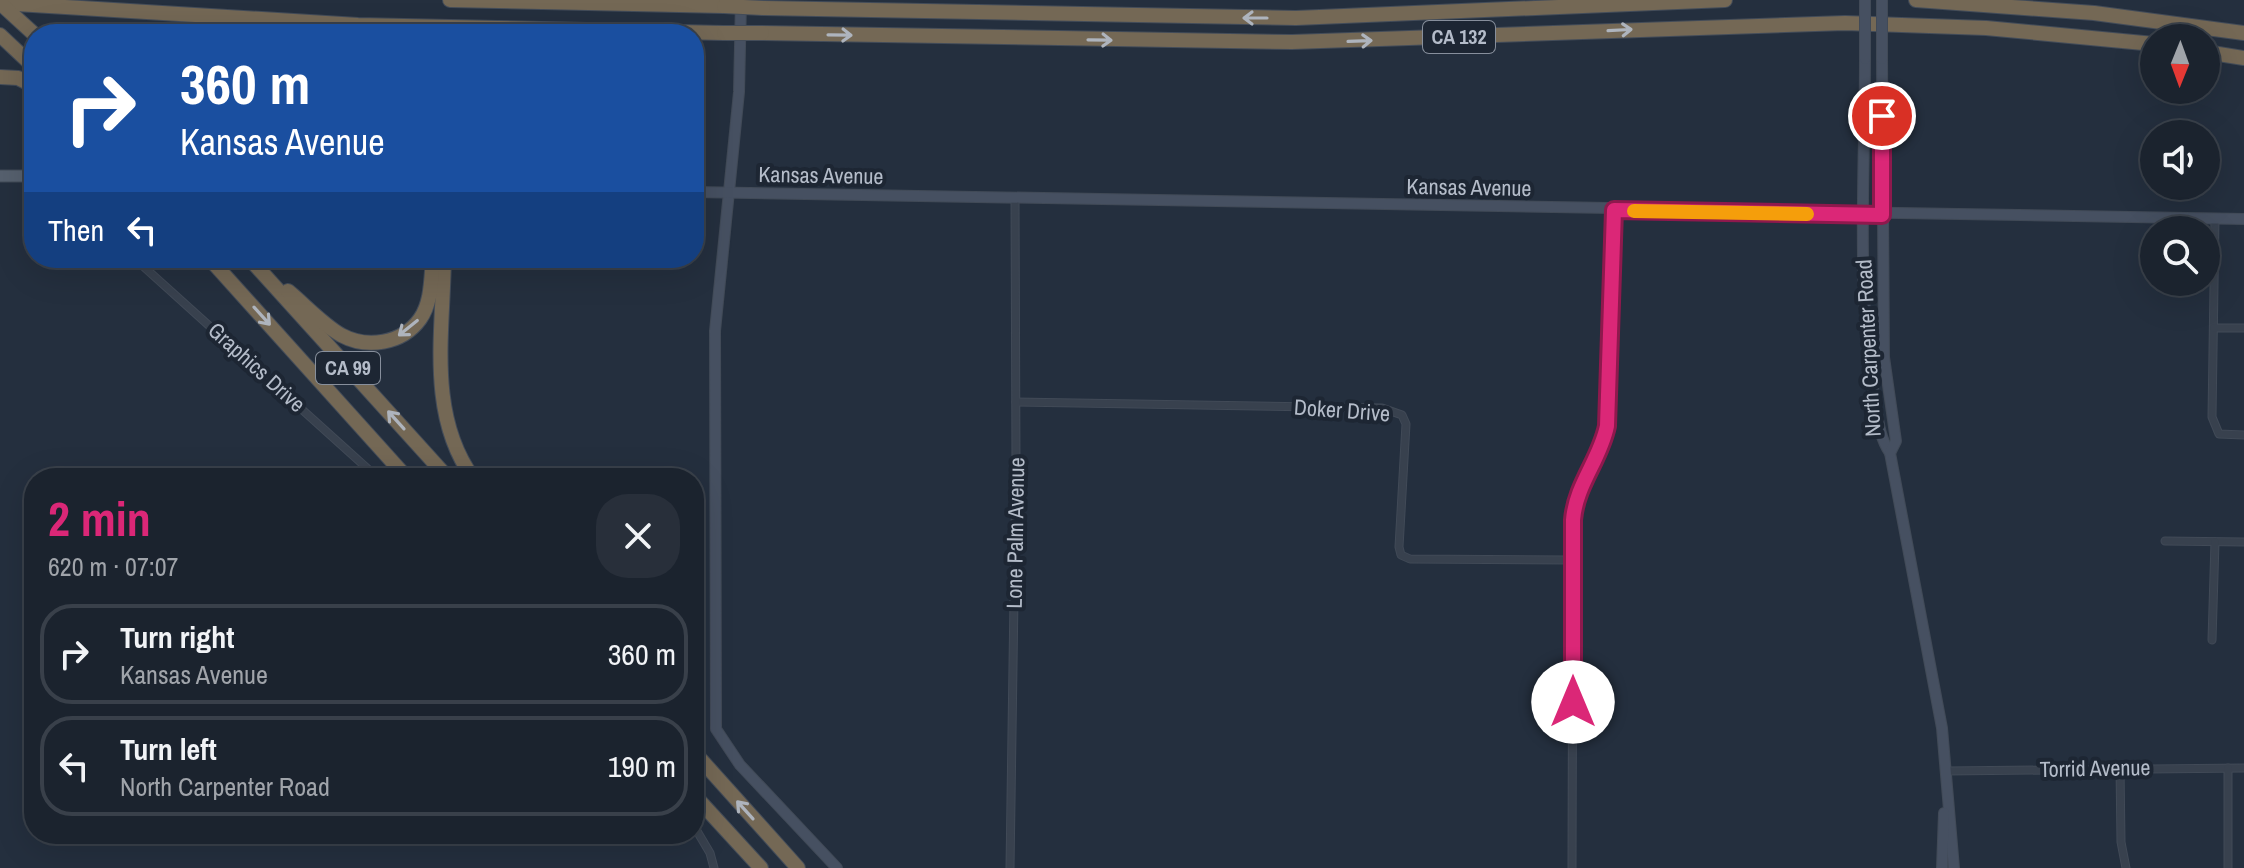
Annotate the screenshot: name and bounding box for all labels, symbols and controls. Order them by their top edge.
one-way arrow [1242,10,1269,26]
road number: CA 132 [1423,21,1495,53]
one-way arrow [1606,22,1633,37]
north arrow [2140,24,2220,104]
map controls [2140,24,2220,296]
one-way arrow [826,27,853,42]
one-way arrow [1086,32,1113,48]
one-way arrow [1346,33,1373,49]
text: 360 m [180,46,310,121]
icon: right [48,56,152,160]
pin [1848,82,1916,150]
icon: arrive [1860,94,1904,138]
text: Kansas Avenue [180,118,385,166]
button: sound [2140,120,2220,200]
street label: Kansas Avenue [758,159,884,191]
street label: Kansas Avenue [1406,171,1532,203]
icon: left [120,208,164,252]
text: Then [48,210,104,250]
button: search [2140,216,2220,296]
street label: North Carpenter Road [1848,259,1888,437]
one-way arrow [252,306,271,326]
street label: Graphics Drive [202,315,312,419]
one-way arrow [398,320,419,337]
road number: CA 99 [316,352,380,384]
street label: Doker Drive [1293,392,1391,428]
one-way arrow [387,411,405,431]
street label: Lone Palm Avenue [999,457,1031,609]
text: 2 min [48,486,151,551]
button: close [596,494,680,578]
text: 620 m · 07:07 [48,549,178,584]
text: Turn right [120,617,234,657]
icon: right [52,632,96,676]
text: 360 m [608,634,676,674]
text: Kansas Avenue [120,657,268,692]
position arrow [1531,660,1615,744]
text: Turn left [120,729,217,769]
icon: left [52,744,96,788]
text: 190 m [608,746,676,786]
street label: Torrid Avenue [2039,752,2151,784]
text: North Carpenter Road [120,769,330,804]
one-way arrow [737,801,755,821]

